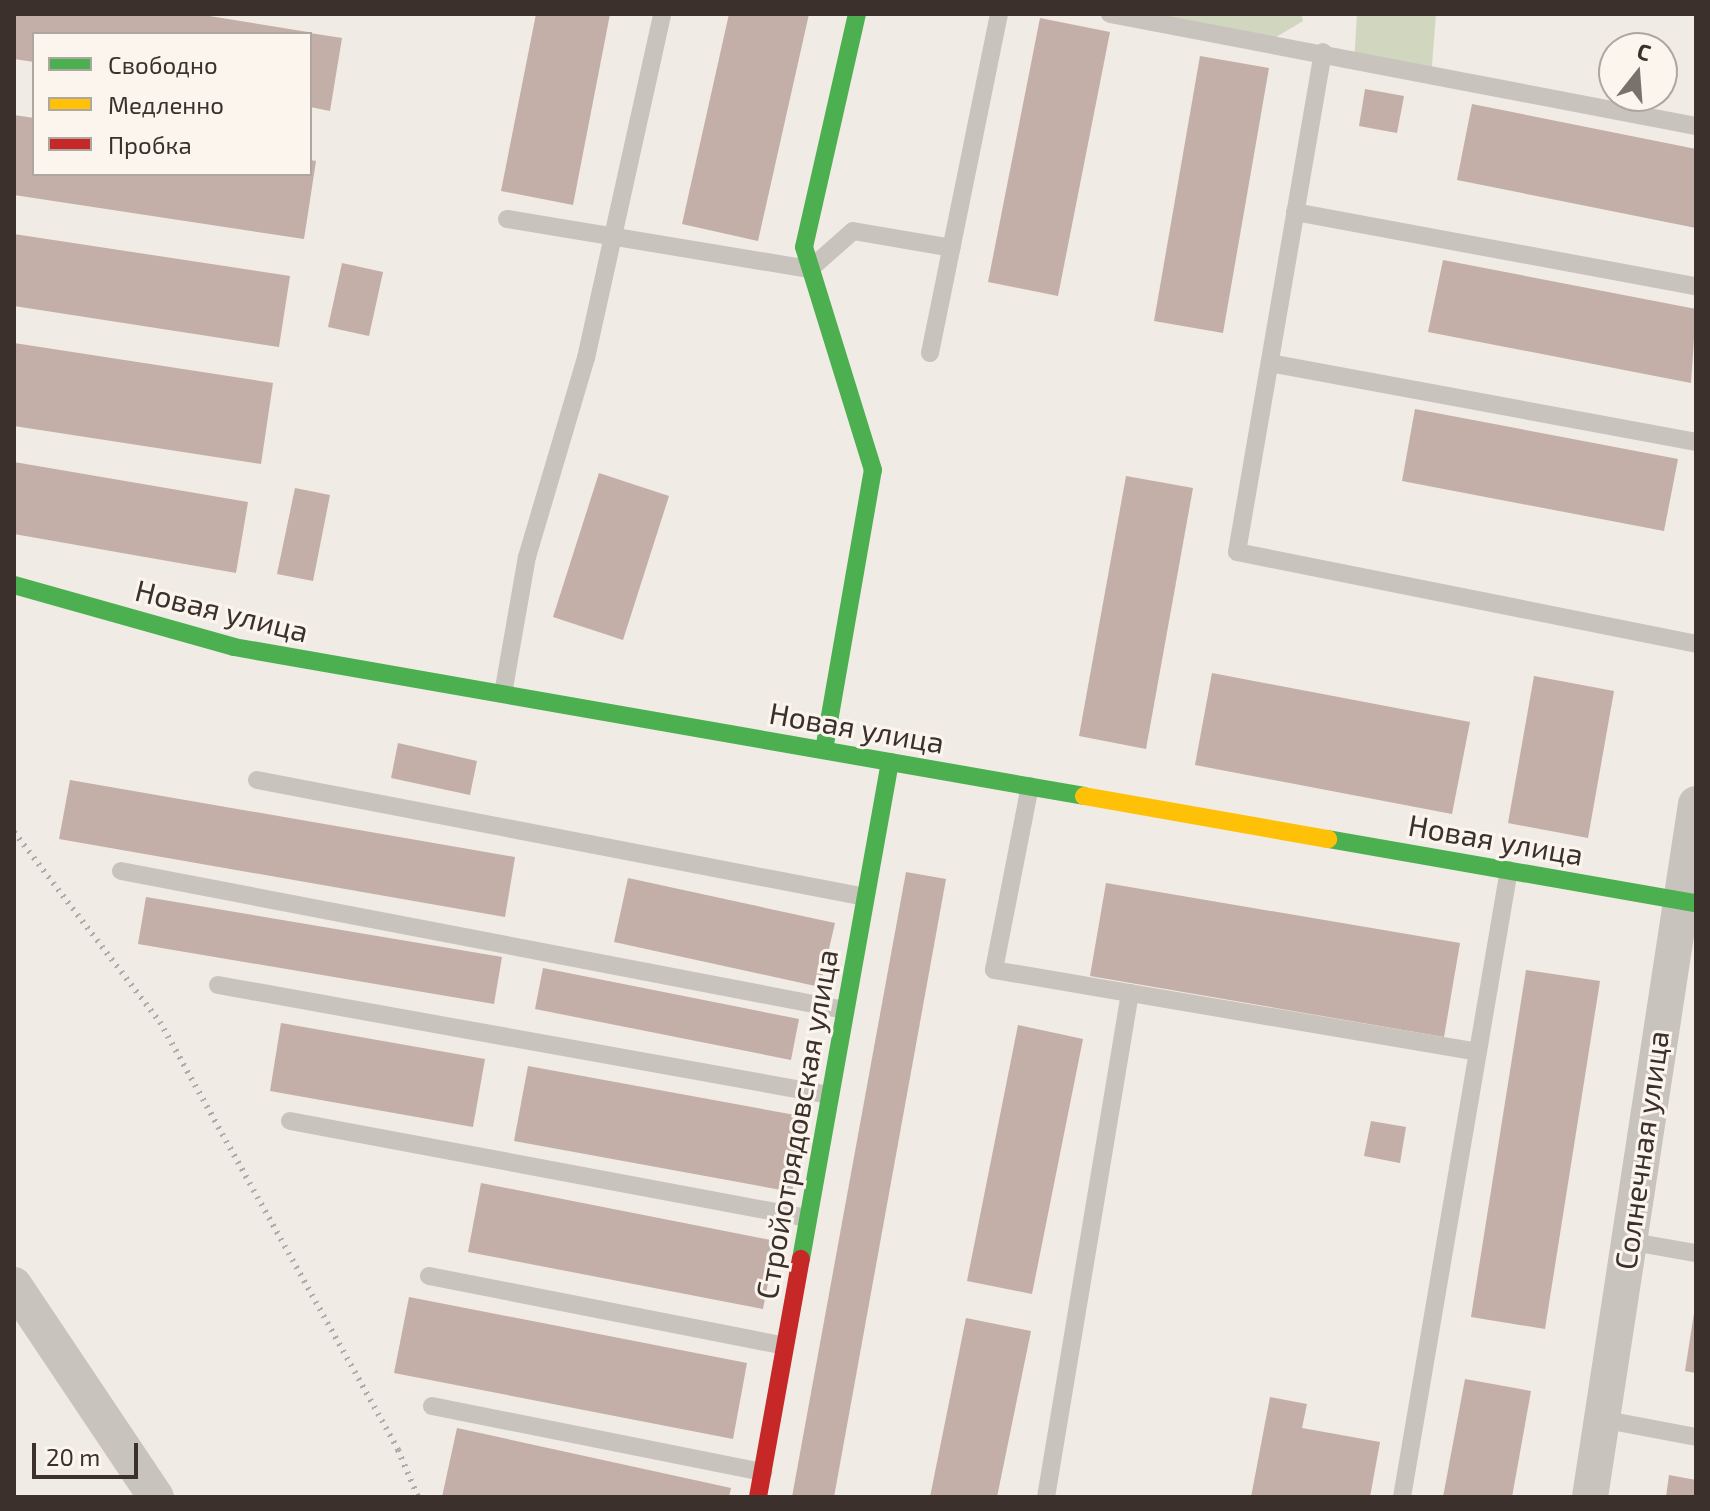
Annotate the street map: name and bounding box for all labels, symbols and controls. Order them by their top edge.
legend [32,32,312,176]
north arrow [1598,32,1678,112]
text: С [1634,37,1654,65]
text: Свободно [108,50,218,79]
text: Медленно [108,90,224,119]
text: Пробка [108,130,192,159]
street label: Новая улица [132,571,312,649]
street label: Новая улица [767,694,947,760]
street label: Новая улица [1406,806,1586,872]
street label: Стройотрядовская улица [747,946,845,1302]
street label: Солнечная улица [1606,1028,1676,1272]
scale bar [36,1427,142,1477]
text: 20 m [46,1442,100,1471]

